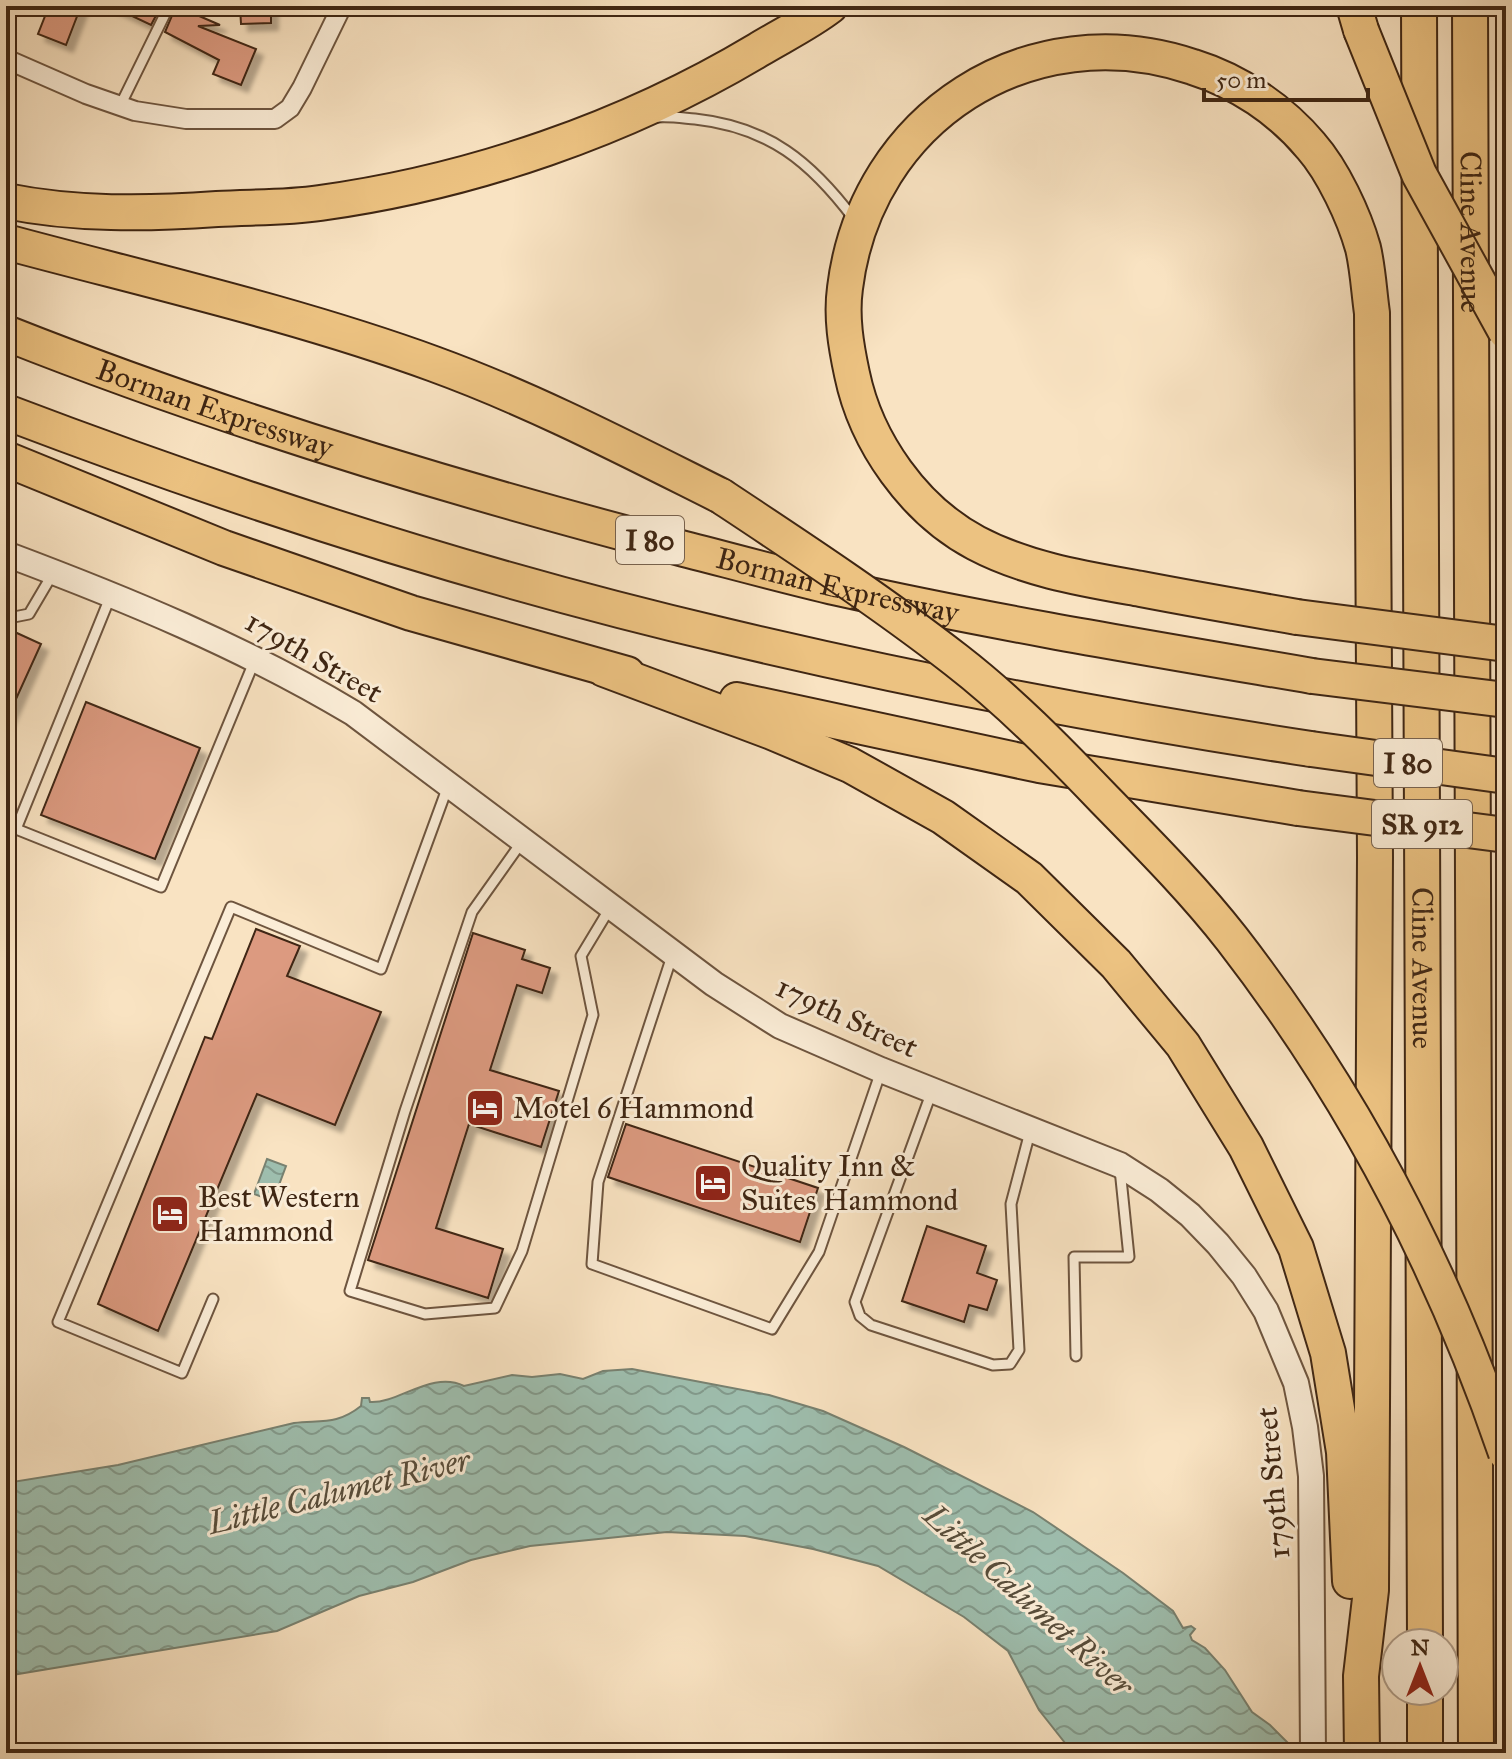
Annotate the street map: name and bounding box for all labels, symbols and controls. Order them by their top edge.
scale bar [1204,52,1368,102]
text: 50 m [1216,65,1266,95]
street label: Cline Avenue [1452,151,1489,313]
street label: Borman Expressway [91,351,339,466]
road number: I 80 [616,516,684,564]
street label: Borman Expressway [712,540,963,631]
street label: 179th Street [239,603,389,712]
road number: I 80 [1374,739,1442,787]
road number: SR 912 [1372,800,1472,848]
street label: Cline Avenue [1404,887,1441,1049]
street label: 179th Street [770,969,924,1067]
hotel icon: Motel 6 Hammond [464,1087,506,1129]
place label: Motel 6 Hammond [513,1090,754,1126]
place label: Quality Inn & Suites Hammond [741,1148,958,1218]
hotel icon: Quality Inn & Suites Hammond [692,1162,734,1204]
place label: Best Western Hammond [198,1179,360,1249]
hotel icon: Best Western Hammond [149,1193,191,1235]
street label: 179th Street [1248,1405,1299,1560]
water label: Little Calumet River [202,1440,476,1543]
water label: Little Calumet River [914,1495,1143,1706]
north arrow [1380,1627,1460,1707]
text: N [1411,1634,1430,1661]

